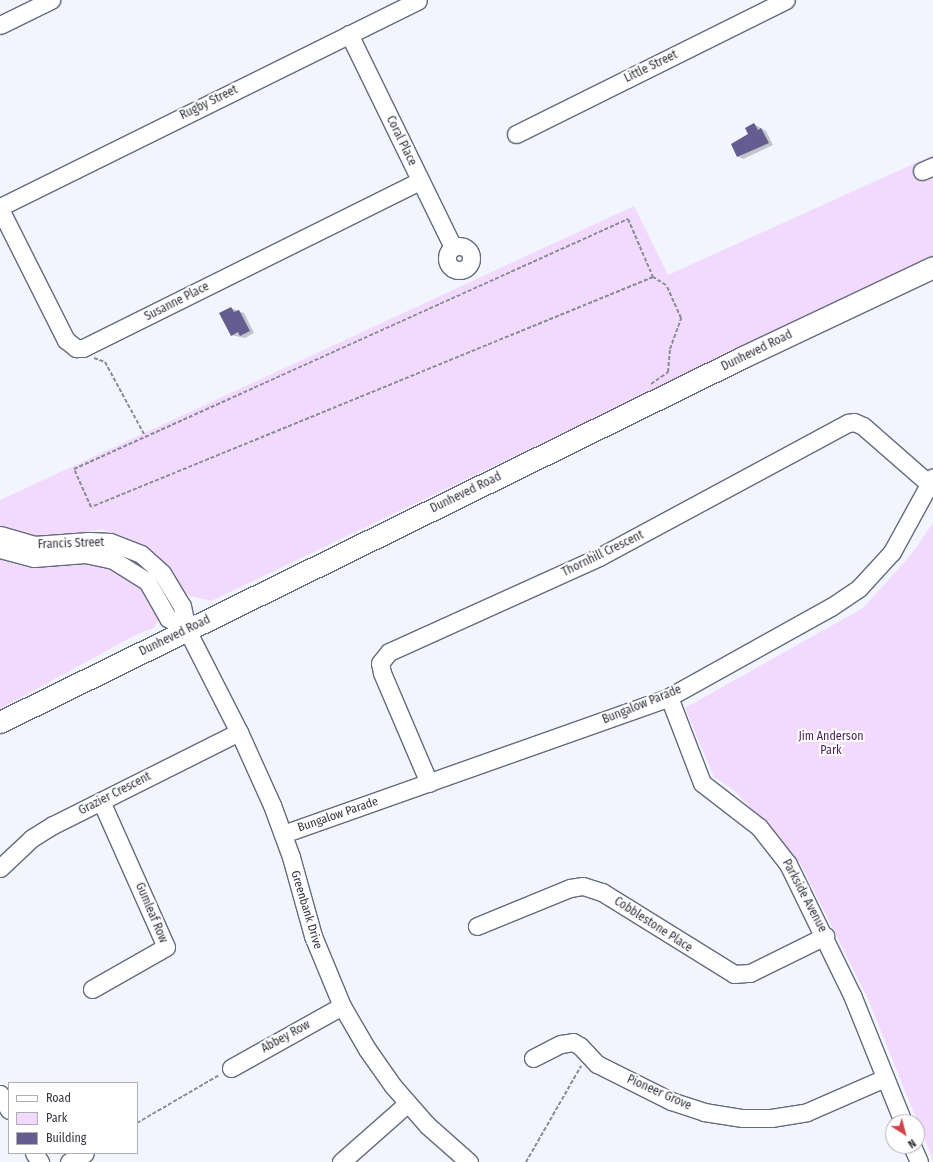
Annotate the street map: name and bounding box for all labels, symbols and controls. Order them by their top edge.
street label: Little Street [622,48,680,86]
street label: Rugby Street [178,83,240,123]
street label: Coral Place [383,114,419,168]
street label: Susanne Place [142,280,212,324]
street label: Dunheved Road [719,328,795,374]
street label: Dunheved Road [428,470,504,516]
street label: Thornhill Crescent [560,528,646,580]
street label: Francis Street [38,536,104,552]
street label: Dunheved Road [137,613,213,659]
street label: Bungalow Parade [600,683,684,727]
park label: Jim Anderson Park [798,730,864,758]
street label: Grazier Crescent [76,770,154,818]
street label: Bungalow Parade [296,795,380,835]
street label: Parkside Avenue [779,857,829,935]
street label: Greenbank Drive [287,869,325,951]
street label: Gumleaf Row [132,881,170,945]
street label: Cobblestone Place [611,894,695,956]
street label: Abbey Row [259,1018,313,1056]
street label: Pioneer Grove [625,1072,693,1114]
legend [8,1082,138,1154]
text: Road [46,1091,71,1105]
text: Park [46,1111,67,1125]
north arrow [885,1114,925,1154]
text: Building [46,1131,86,1145]
text: N [905,1136,918,1151]

